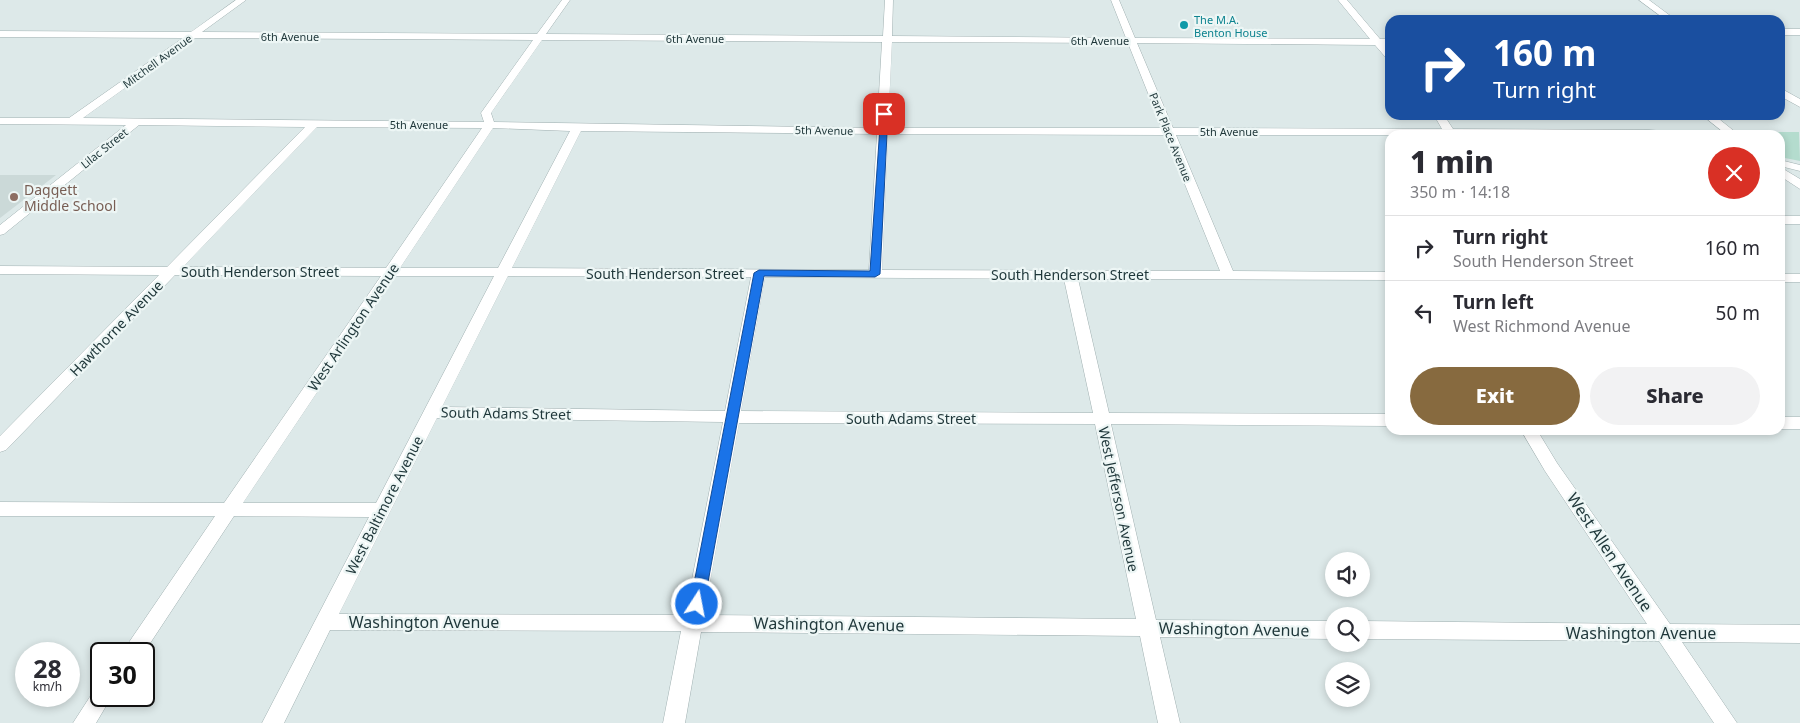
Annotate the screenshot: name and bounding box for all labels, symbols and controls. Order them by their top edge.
place label: The M.A. Benton House [1194,12,1268,40]
marker: The M.A. Benton House [1178,19,1190,31]
street label: 6th Avenue [261,29,319,44]
text: 160 m [1493,29,1596,76]
street label: Mitchell Avenue [119,31,195,91]
street label: 6th Avenue [666,31,724,46]
street label: 6th Avenue [1071,33,1129,48]
icon: right [1410,35,1475,100]
text: Turn right [1493,74,1596,104]
street label: Park Place Avenue [1146,90,1196,184]
pin [863,93,905,135]
icon: arrive [870,100,898,128]
street label: 5th Avenue [390,117,448,132]
street label: 5th Avenue [795,122,853,138]
street label: Lilac Street [77,124,131,172]
street label: 5th Avenue [1200,124,1258,139]
text: 1 min [1410,141,1494,182]
button: close [1708,147,1760,199]
place label: Daggett Middle School [24,180,116,215]
text: 350 m · 14:18 [1410,181,1510,203]
marker: Daggett Middle School [8,191,20,203]
text: Turn right [1453,224,1548,250]
icon: right [1410,234,1438,262]
text: 160 m [1705,235,1760,261]
text: South Henderson Street [1453,250,1633,272]
street label: West Arlington Avenue [303,259,403,395]
street label: South Henderson Street [181,262,339,281]
street label: South Henderson Street [586,264,744,283]
street label: South Henderson Street [991,265,1149,284]
street label: Hawthorne Avenue [65,276,167,380]
text: Turn left [1453,289,1534,315]
icon: left [1410,299,1438,327]
text: 50 m [1716,300,1760,326]
text: West Richmond Avenue [1453,315,1631,337]
button: Exit [1410,367,1580,425]
button: Share [1590,367,1760,425]
street label: South Adams Street [441,402,571,424]
street label: South Adams Street [846,409,976,428]
street label: West Jefferson Avenue [1094,425,1144,573]
street label: West Baltimore Avenue [341,432,427,577]
street label: West Allen Avenue [1562,488,1658,616]
map controls [1325,552,1370,707]
button: sound [1325,552,1370,597]
position arrow [670,577,722,629]
button: search [1325,607,1370,652]
street label: Washington Avenue [349,611,499,633]
street label: Washington Avenue [754,612,904,636]
street label: Washington Avenue [1159,617,1309,641]
street label: Washington Avenue [1566,622,1716,644]
speed limit sign: 30 [90,642,155,707]
text: 28 [33,651,62,685]
button: layers [1325,662,1370,707]
text: km/h [33,678,62,695]

